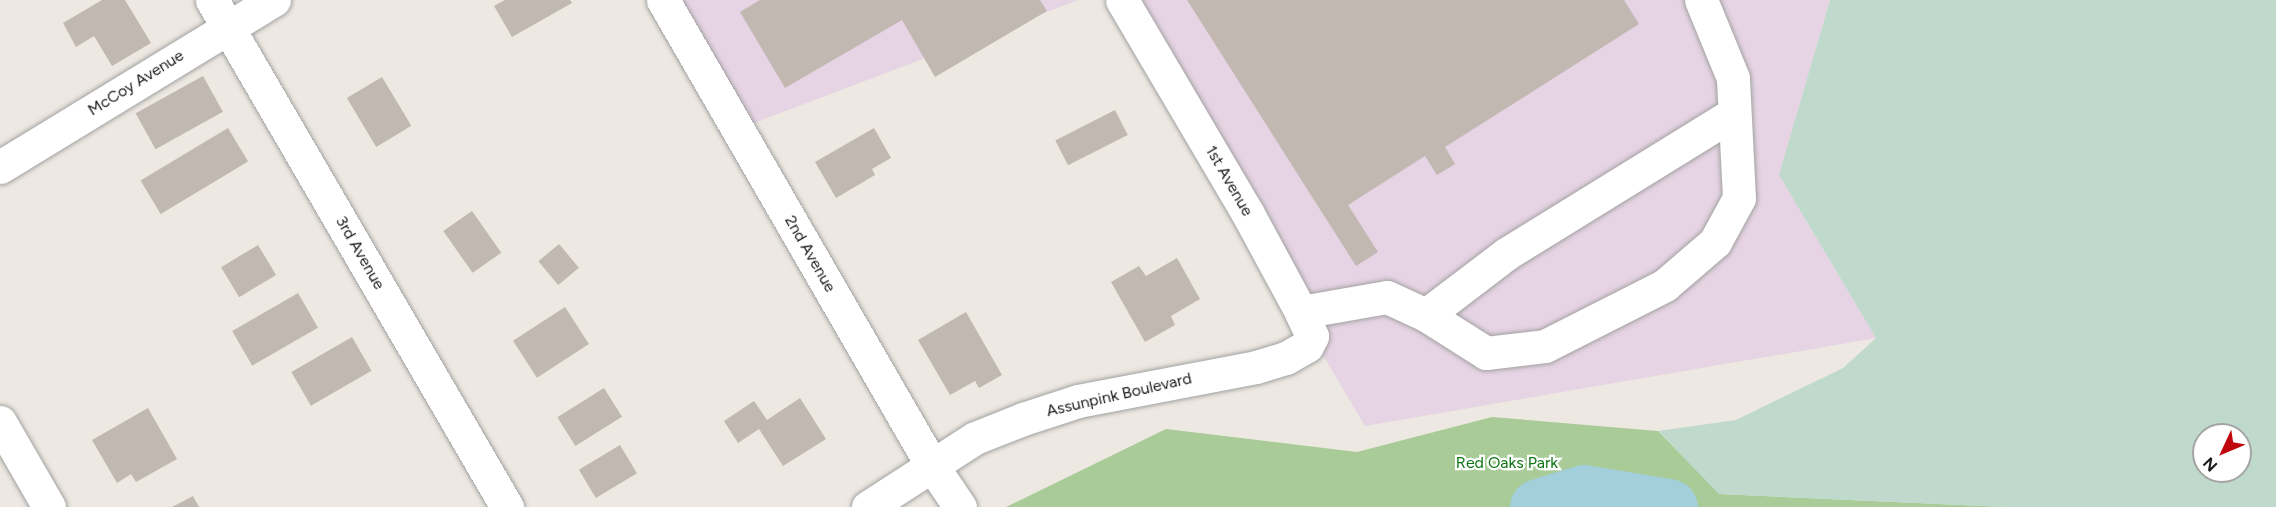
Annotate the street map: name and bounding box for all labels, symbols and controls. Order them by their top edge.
street label: McCoy Avenue [85,46,187,120]
street label: 1st Avenue [1201,142,1257,220]
street label: 2nd Avenue [780,212,840,296]
street label: 3rd Avenue [331,213,389,293]
street label: Assunpink Boulevard [1044,369,1194,421]
north arrow [2192,423,2252,483]
park label: Red Oaks Park [1456,453,1558,473]
text: N [2199,453,2221,476]

